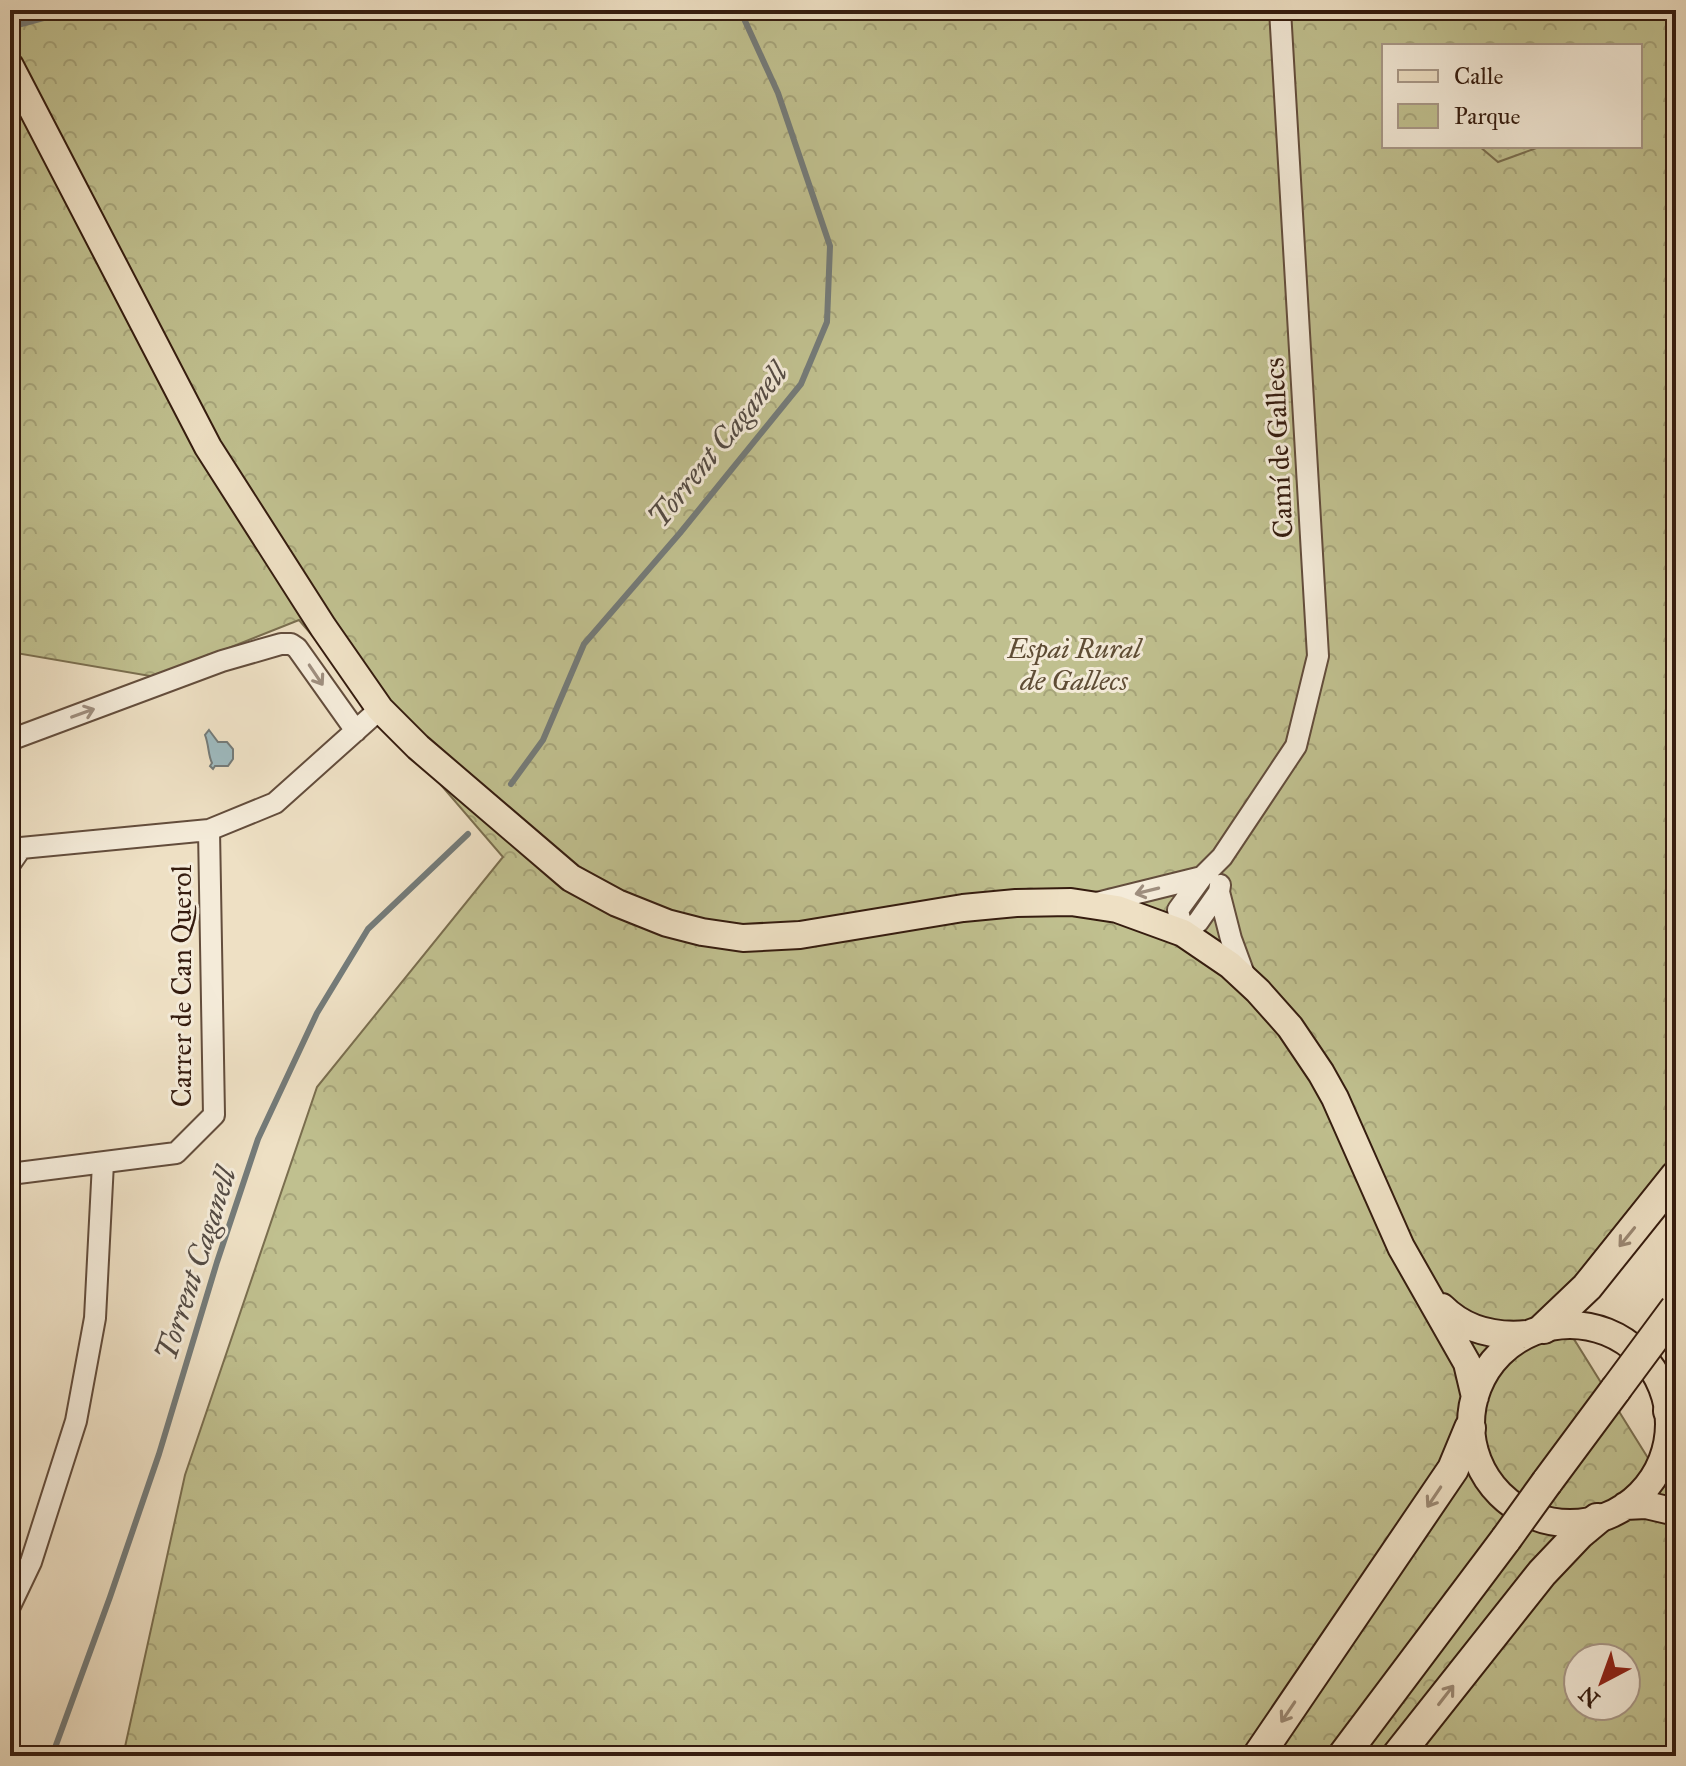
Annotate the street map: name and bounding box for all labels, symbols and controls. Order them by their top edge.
legend [1382,44,1642,148]
text: Calle [1454,61,1503,91]
text: Parque [1454,101,1521,131]
water label: Torrent Caganell [641,353,797,534]
street label: Camí de Gallecs [1256,357,1301,539]
park label: Espai Rural de Gallecs [1006,631,1143,698]
one-way arrow [308,663,324,686]
one-way arrow [70,705,95,720]
street label: Carrer de Can Querol [164,864,199,1107]
one-way arrow [1134,885,1160,900]
water label: Torrent Caganell [148,1160,245,1365]
one-way arrow [1619,1226,1636,1247]
one-way arrow [1426,1485,1442,1507]
north arrow [1562,1642,1642,1722]
text: N [1573,1680,1605,1713]
one-way arrow [1437,1685,1454,1706]
one-way arrow [1280,1700,1296,1722]

